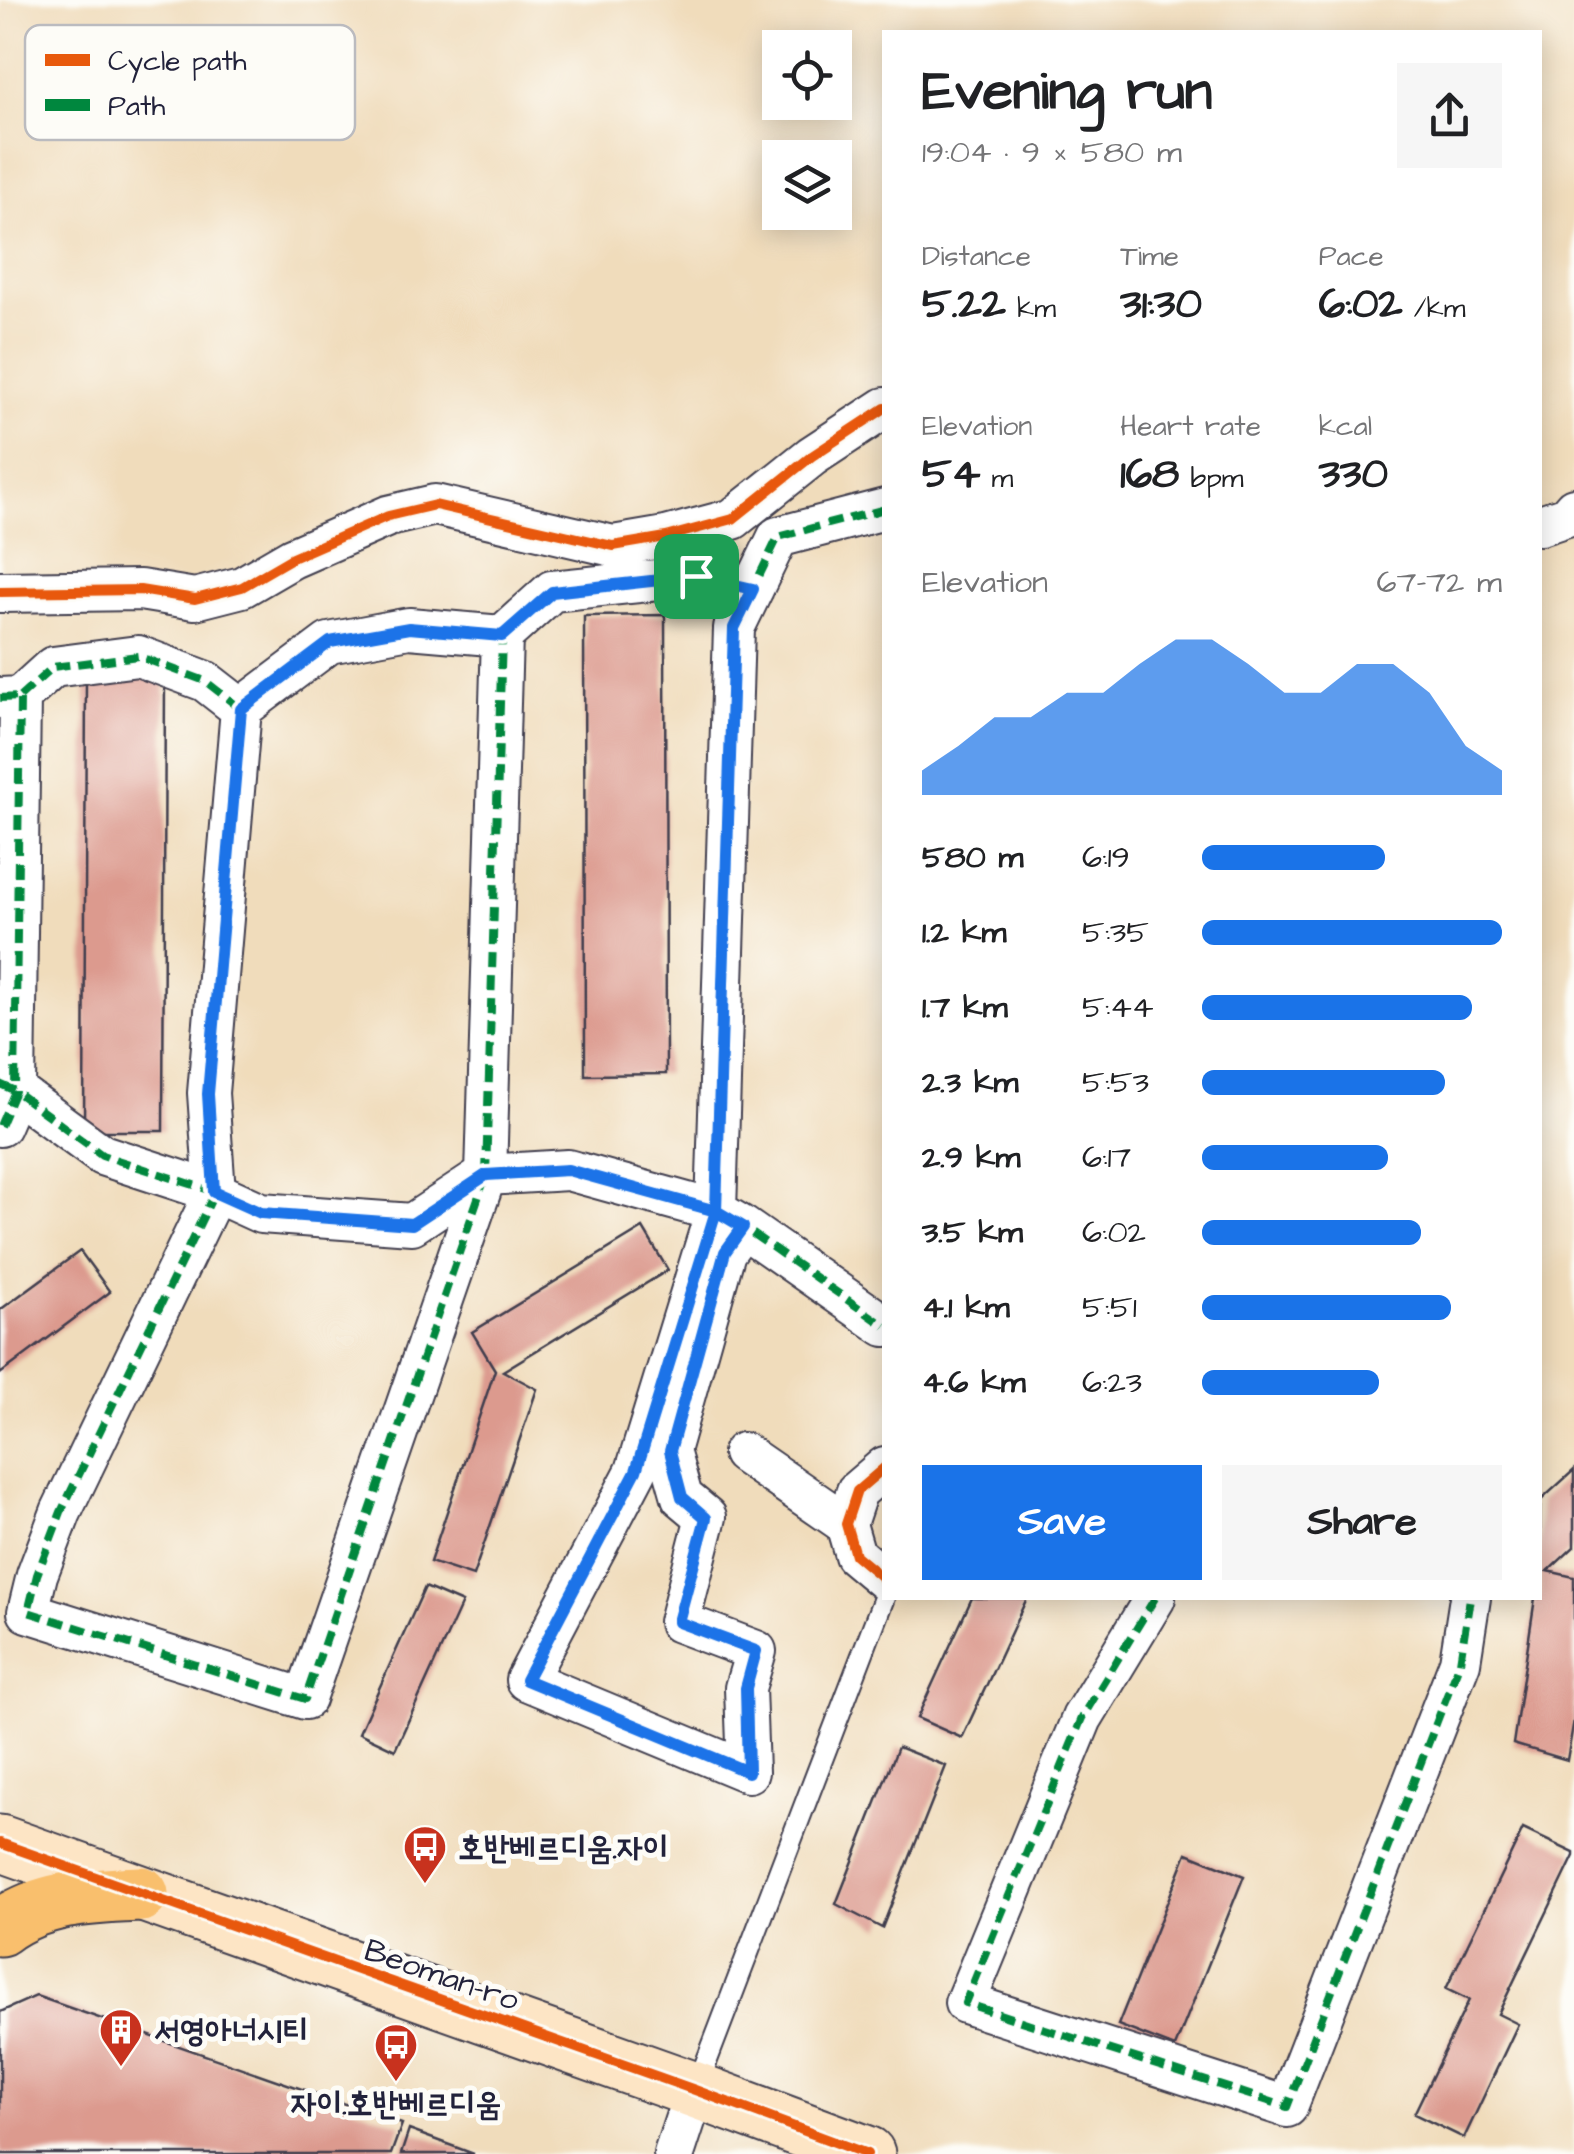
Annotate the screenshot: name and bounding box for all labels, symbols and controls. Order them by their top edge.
legend [25,25,355,140]
map controls [762,30,852,230]
button: locate [762,30,852,120]
text: Cycle path [108,42,247,83]
text: Evening run [922,54,1212,130]
button: share [1397,63,1502,168]
text: Path [108,87,165,126]
text: 19:04 · 9 × 580 m [922,130,1182,175]
button: layers [762,140,852,230]
text: Distance [922,237,1031,276]
text: Time [1120,237,1179,276]
text: Pace [1319,237,1384,276]
text: 5.22 [922,276,1006,334]
text: 31:30 [1120,276,1202,334]
text: 6:02 [1319,276,1403,334]
text: km [1006,289,1056,328]
text: /km [1403,289,1466,328]
text: Elevation [922,407,1032,446]
text: Heart rate [1120,407,1261,446]
text: kcal [1319,407,1372,446]
text: 54 [922,446,980,504]
text: 168 [1120,446,1179,504]
text: 330 [1319,446,1388,504]
text: m [980,459,1013,498]
text: bpm [1179,459,1244,498]
pin [654,534,739,619]
icon: arrive [669,549,724,604]
text: Elevation [922,560,1048,605]
text: 67–72 m [1377,560,1502,605]
text: 580 m [922,835,1023,880]
text: 6:19 [1082,835,1130,880]
text: 1.2 km [922,910,1006,955]
text: 5:35 [1082,910,1149,955]
text: 1.7 km [922,985,1008,1030]
text: 5:44 [1082,985,1154,1030]
text: 2.3 km [922,1060,1018,1105]
text: 5:53 [1082,1060,1149,1105]
text: 2.9 km [922,1135,1020,1180]
text: 6:17 [1082,1135,1131,1180]
text: 3.5 km [922,1210,1023,1255]
text: 6:02 [1082,1210,1146,1255]
text: 4.1 km [922,1285,1010,1330]
text: 5:51 [1082,1285,1137,1330]
text: 4.6 km [922,1360,1026,1405]
text: 6:23 [1082,1360,1142,1405]
button: Save [922,1465,1202,1580]
button: Share [1222,1465,1502,1580]
bus stop icon: 호반베르디움.자이 [402,1824,448,1885]
place label: 호반베르디움.자이 [458,1826,669,1871]
street label: Beoman-ro [358,1928,525,2023]
building icon: 서영아너시티 [98,2007,144,2068]
place label: 서영아너시티 [154,2009,309,2054]
bus stop icon: 자이.호반베르디움 [373,2022,419,2083]
place label: 자이.호반베르디움 [291,2082,501,2127]

